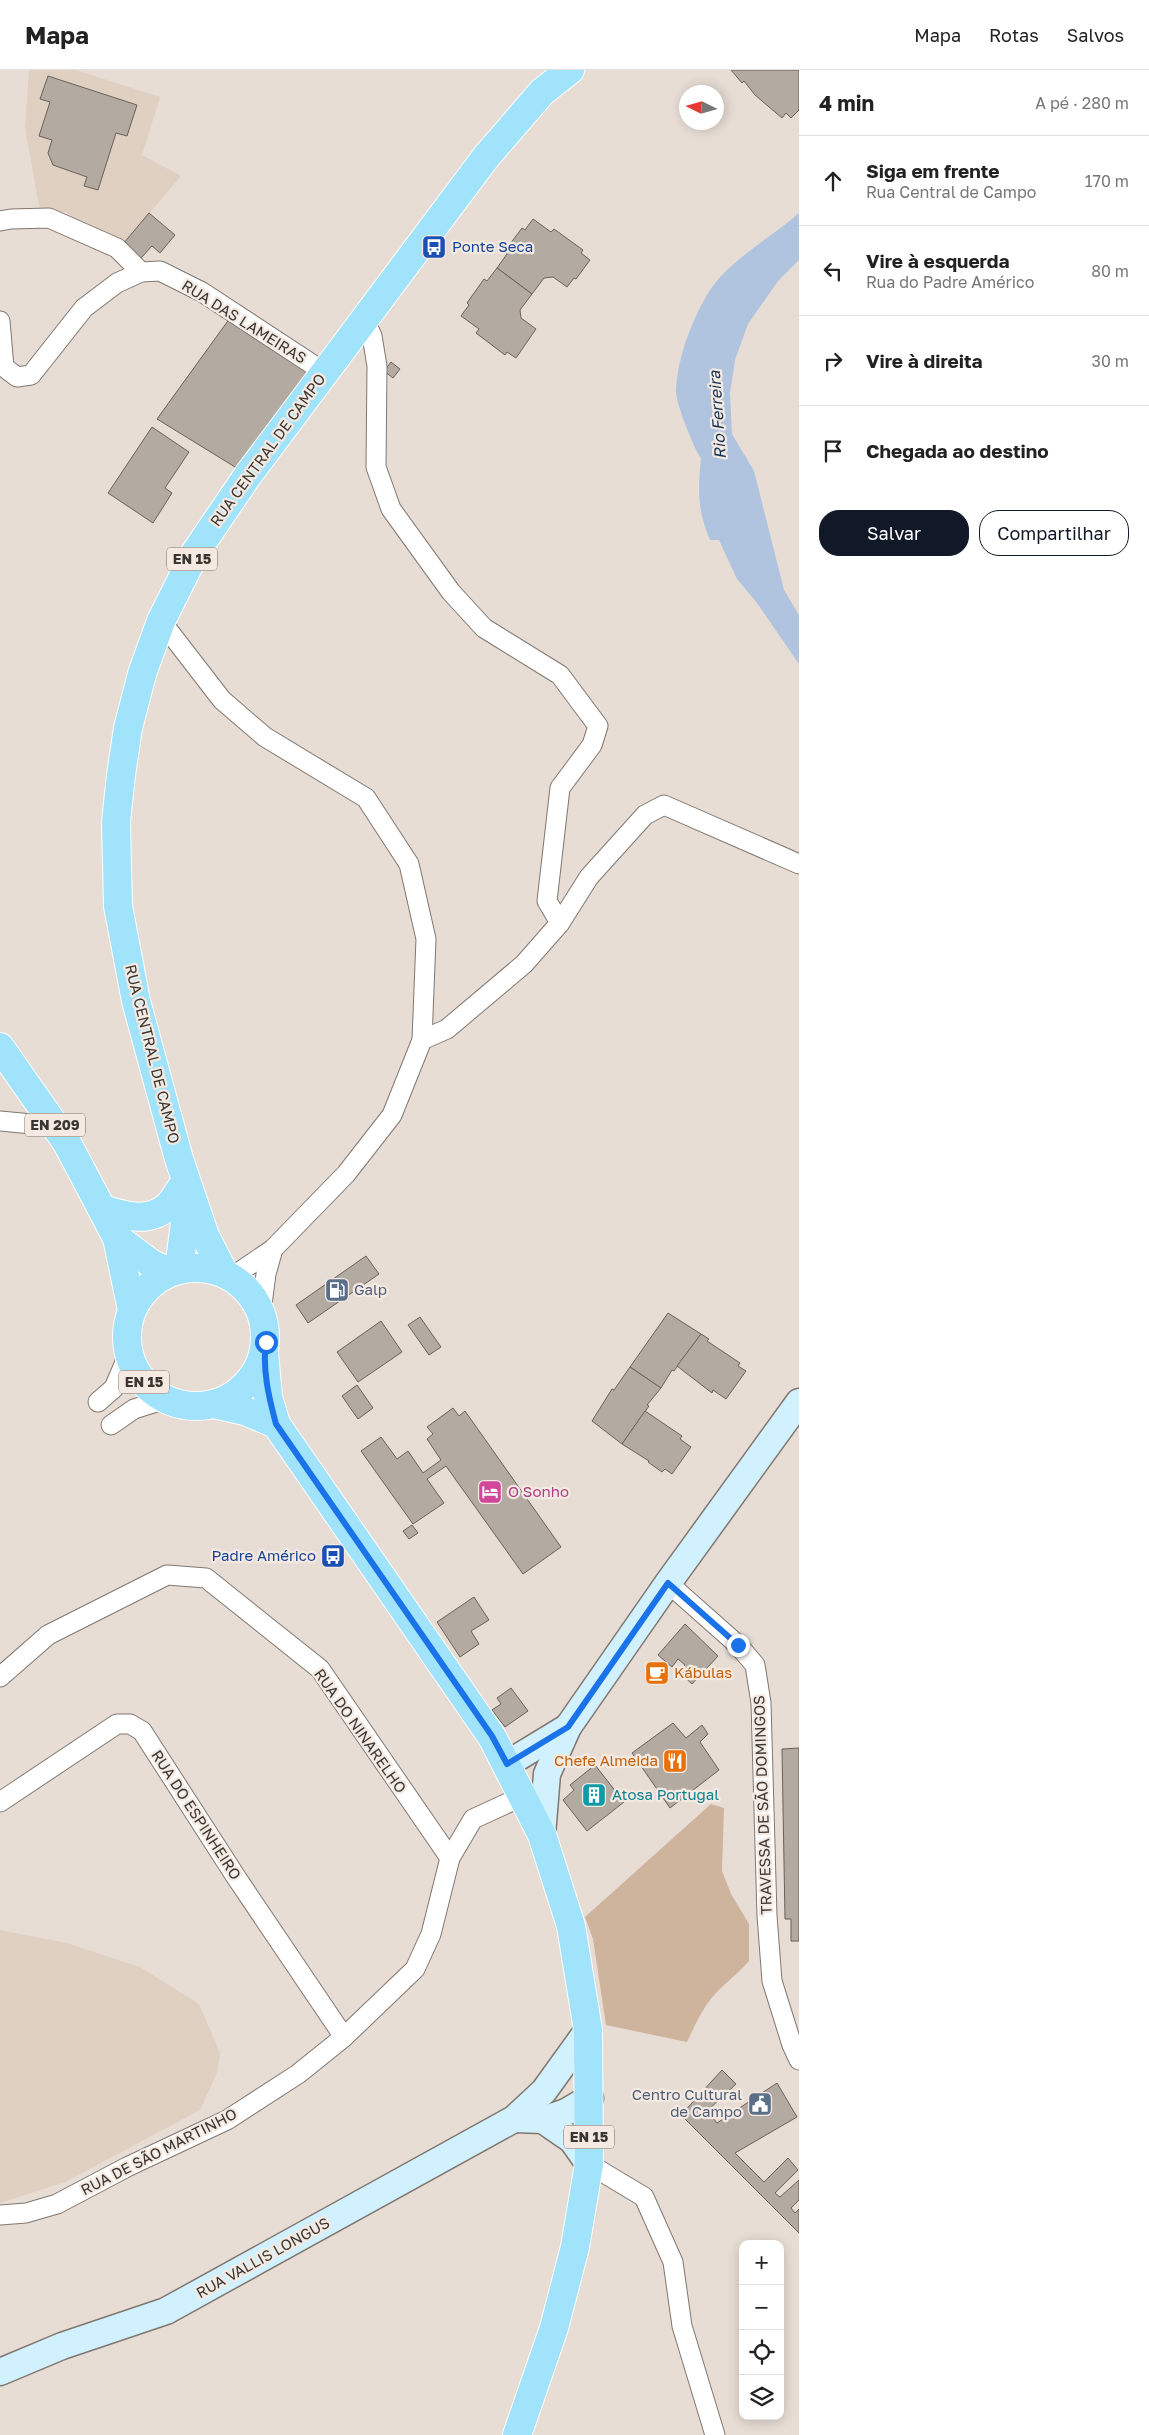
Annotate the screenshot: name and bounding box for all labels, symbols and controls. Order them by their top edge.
text: Mapa [25,20,89,49]
text: Mapa [914,24,961,46]
text: Rotas [989,24,1039,46]
text: Salvos [1067,24,1124,46]
north arrow [679,85,724,130]
text: 4 min [819,90,874,116]
text: A pé · 280 m [1035,93,1129,113]
text: Siga em frente [866,159,1000,182]
icon: ahead [819,167,847,195]
text: 170 m [1085,171,1129,191]
text: Rua Central de Campo [866,182,1036,202]
bus stop icon: Ponte Seca [421,234,447,260]
place label: Ponte Seca [452,237,533,255]
text: Vire à esquerda [866,249,1009,272]
icon: left [819,257,847,285]
text: 80 m [1091,261,1129,281]
text: Rua do Padre Américo [866,272,1034,292]
street label: RUA DAS LAMEIRAS [179,276,310,367]
icon: right [819,347,847,375]
text: Vire à direita [866,349,983,372]
text: 30 m [1092,351,1129,371]
water label: Rio Ferreira [704,369,730,460]
street label: RUA CENTRAL DE CAMPO [206,370,329,529]
icon: arrive [819,437,847,465]
text: Chegada ao destino [866,439,1049,462]
button: Salvar [819,510,969,556]
button: Compartilhar [979,510,1129,556]
road number: EN 15 [167,548,217,570]
street label: RUA CENTRAL DE CAMPO [122,962,184,1145]
road number: EN 209 [25,1114,85,1136]
fuel station icon: Galp [324,1277,350,1303]
place label: Galp [354,1280,387,1298]
route start [255,1331,278,1354]
road number: EN 15 [119,1370,169,1394]
hotel icon: O Sonho [477,1479,503,1505]
place label: O Sonho [508,1482,569,1500]
bus stop icon: Padre Américo [320,1543,346,1569]
place label: Padre Américo [211,1546,316,1564]
route end [727,1634,750,1657]
cafe icon: Kábulas [644,1660,670,1686]
place label: Kábulas [674,1663,732,1681]
street label: RUA DO NINARELHO [311,1665,411,1796]
street label: TRAVESSA DE SÃO DOMINGOS [749,1695,775,1915]
street label: RUA DO ESPINHEIRO [148,1746,245,1883]
restaurant icon: Chefe Almeida [662,1748,688,1774]
place label: Chefe Almeida [554,1751,658,1769]
building icon: Atosa Portugal [581,1782,607,1808]
place label: Atosa Portugal [612,1785,719,1803]
place label: Centro Cultural de Campo [632,2085,742,2120]
public building icon: Centro Cultural de Campo [747,2091,773,2117]
street label: RUA DE SÃO MARTINHO [78,2104,240,2198]
road number: EN 15 [564,2126,614,2148]
street label: RUA VALLIS LONGUS [193,2213,332,2301]
map controls [739,2240,784,2420]
button: + [739,2240,784,2285]
button: − [739,2285,784,2330]
button: locate [739,2330,784,2375]
button: layers [739,2375,784,2420]

